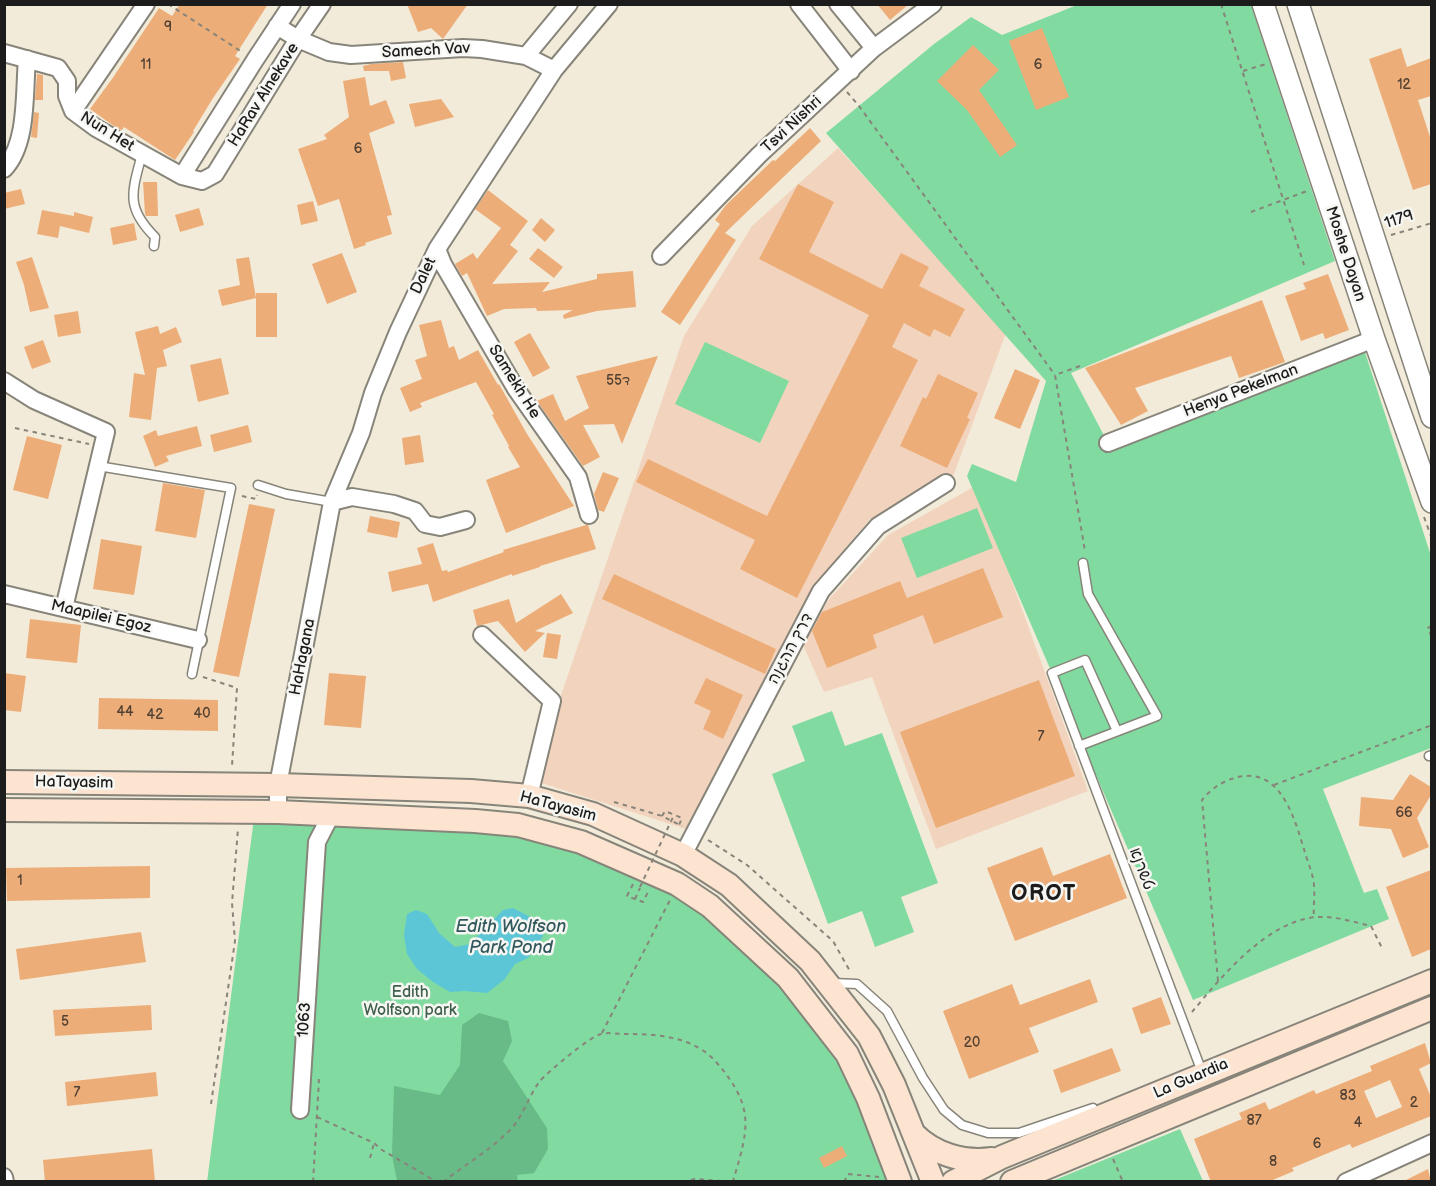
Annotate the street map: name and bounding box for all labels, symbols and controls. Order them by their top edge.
house number: 9 [164,19,172,35]
street label: Samech Vav [381,39,471,63]
street label: HaRav Alnekave [224,40,304,150]
house number: 11 [141,57,151,73]
house number: 6 [1034,57,1042,73]
house number: 12 [1397,77,1411,93]
street label: Tsvi Nishri [758,92,826,158]
street label: Nun Het [76,108,138,156]
house number: 6 [354,141,362,157]
street label: Moshe Dayan [1321,204,1369,304]
street label: 1179 [1382,206,1416,234]
street label: Dalet [407,255,441,297]
street label: Samekh He [484,341,544,423]
street label: Henya Pekelman [1181,360,1301,422]
house number: 55ד [606,373,630,389]
street label: Maapilei Egoz [49,596,153,638]
street label: דרך ההגנה [764,610,818,688]
street label: HaHagana [286,617,320,697]
house number: 44 [116,704,134,720]
house number: 40 [194,706,210,722]
house number: 42 [147,707,163,723]
house number: 7 [1038,729,1044,745]
street label: HaTayasim [35,773,113,793]
street label: HaTayasim [518,788,598,826]
house number: 66 [1395,805,1413,821]
street label: טשרנא [1124,845,1158,893]
house number: 1 [17,873,23,889]
district label: OROT [1011,881,1077,907]
water label: Edith Wolfson Park Pond [456,916,566,958]
park label: Edith Wolfson park [363,983,457,1021]
street label: 1063 [294,1002,316,1038]
house number: 5 [61,1014,69,1030]
house number: 20 [964,1035,980,1051]
street label: La Guardia [1151,1055,1231,1103]
house number: 7 [74,1085,80,1101]
house number: 83 [1340,1088,1356,1104]
house number: 2 [1410,1095,1418,1111]
house number: 87 [1246,1113,1262,1129]
house number: 4 [1354,1115,1362,1131]
house number: 6 [1313,1136,1321,1152]
house number: 8 [1269,1154,1277,1170]

